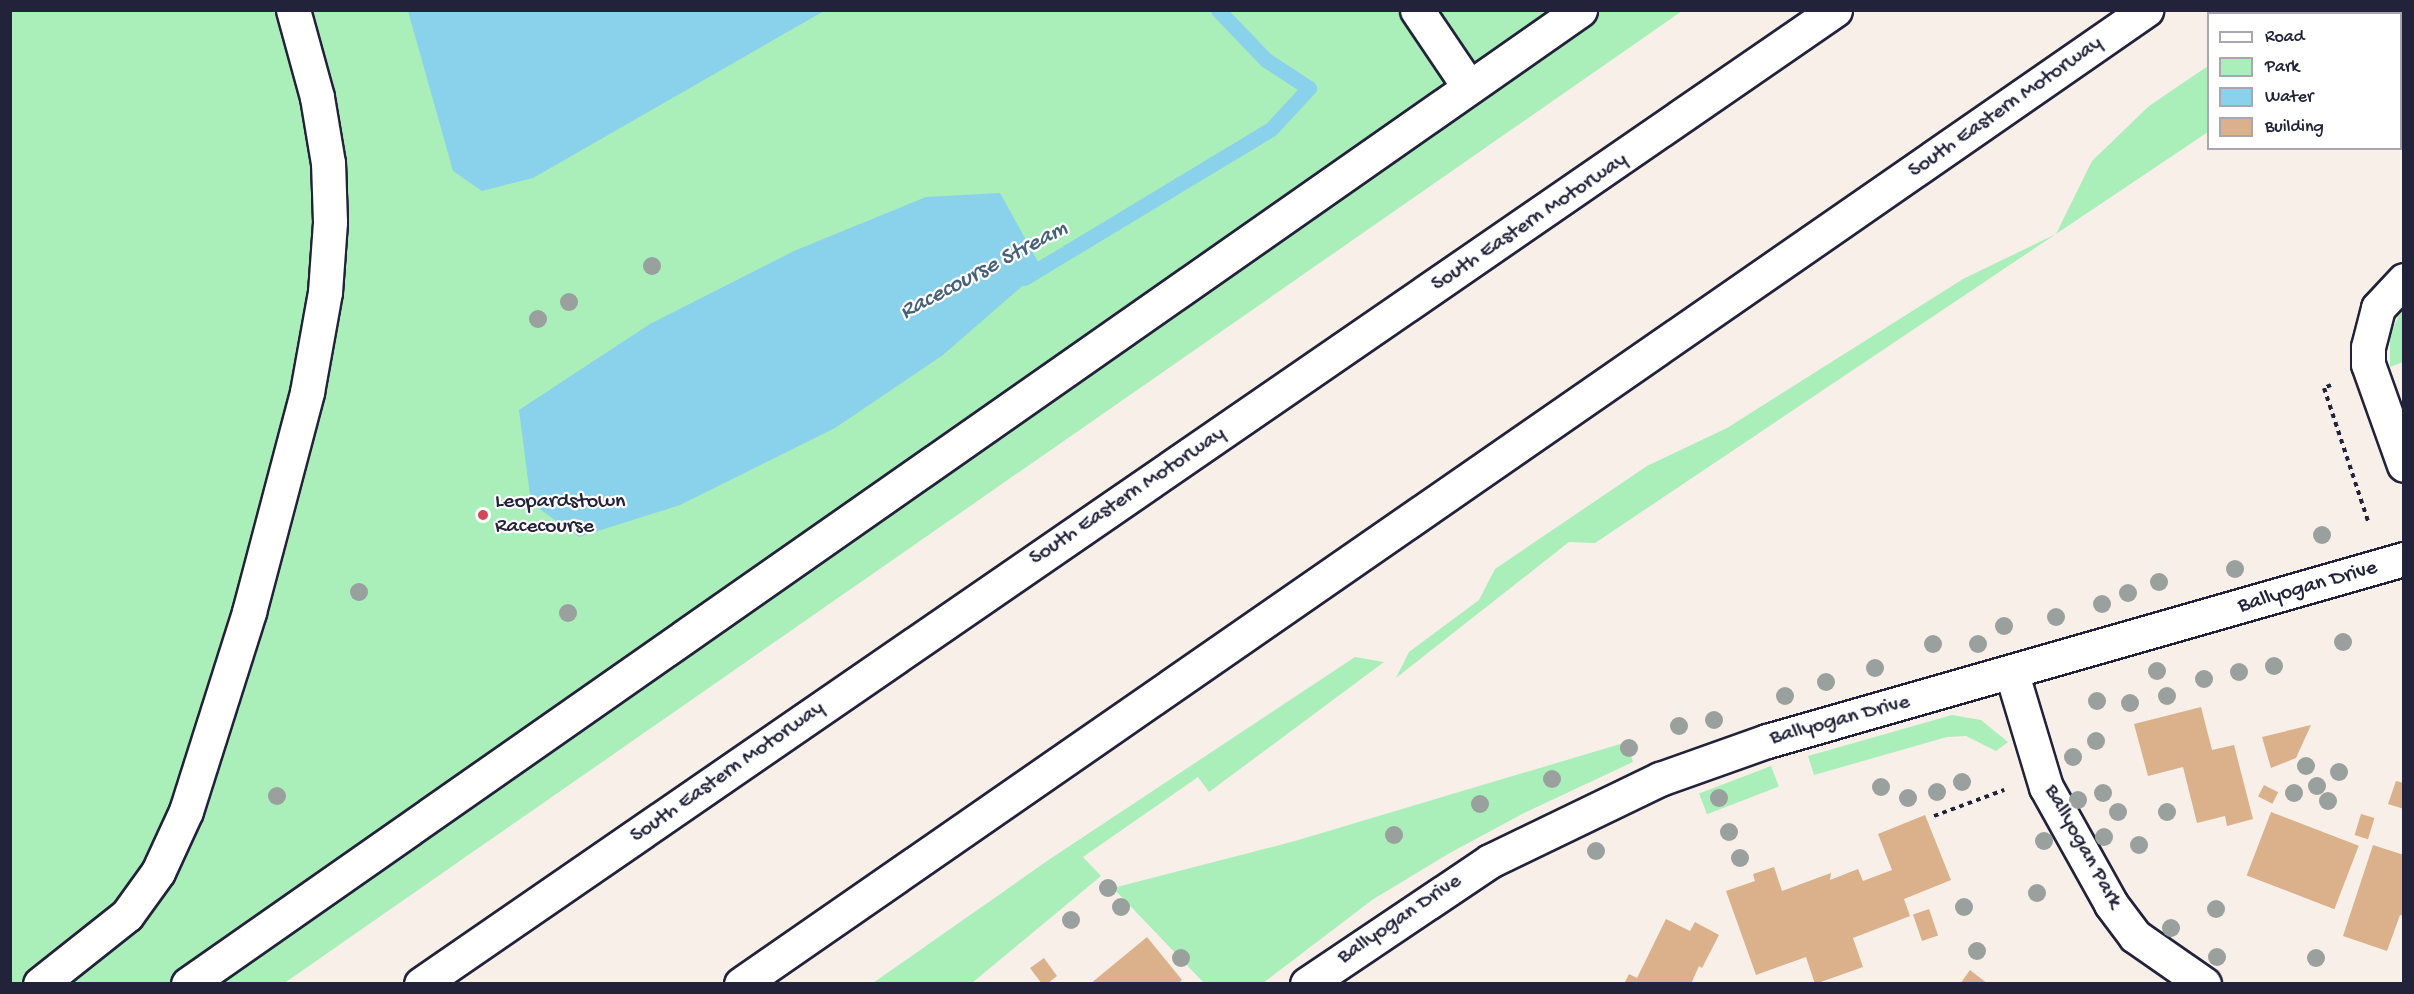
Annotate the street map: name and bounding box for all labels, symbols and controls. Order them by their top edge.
legend [2207,12,2402,150]
text: Road [2265,27,2304,48]
street label: South Eastern Motorway [1904,31,2108,185]
text: Park [2265,57,2299,78]
text: Water [2265,87,2313,108]
text: Building [2265,117,2324,138]
street label: South Eastern Motorway [1427,148,1633,298]
water label: Racecourse Stream [895,215,1073,327]
street label: South Eastern Motorway [1025,422,1231,572]
place label: Leopardstown Racecourse [495,489,626,540]
marker: Leopardstown Racecourse [476,508,490,522]
street label: Ballyogan Drive [2235,556,2381,620]
street label: Ballyogan Drive [1767,690,1913,752]
street label: South Eastern Motorway [626,696,830,850]
street label: Ballyogan Park [2037,780,2127,914]
street label: Ballyogan Drive [1333,869,1467,971]

